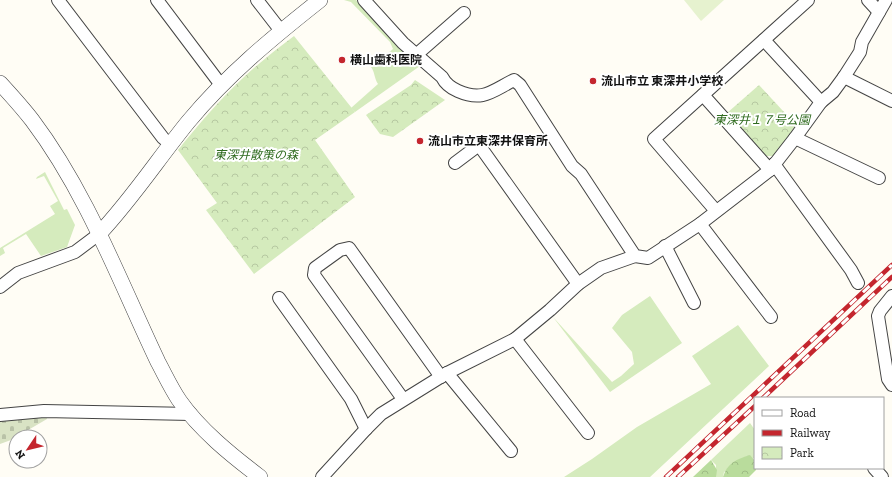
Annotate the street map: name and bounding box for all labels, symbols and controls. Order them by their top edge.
place label: 横山歯科医院 [350,53,422,67]
marker: 横山歯科医院 [337,55,347,65]
place label: 流山市立 東深井小学校 [601,74,723,88]
marker: 流山市立 東深井小学校 [588,76,598,86]
park label: 東深井１７号公園 [714,113,812,127]
place label: 流山市立東深井保育所 [428,134,548,148]
marker: 流山市立東深井保育所 [415,136,425,146]
park label: 東深井散策の森 [214,148,299,162]
legend [754,397,884,469]
text: Road [790,406,816,420]
text: Railway [790,426,831,440]
north arrow [8,429,48,469]
text: Park [790,446,815,460]
text: N [12,447,28,462]

